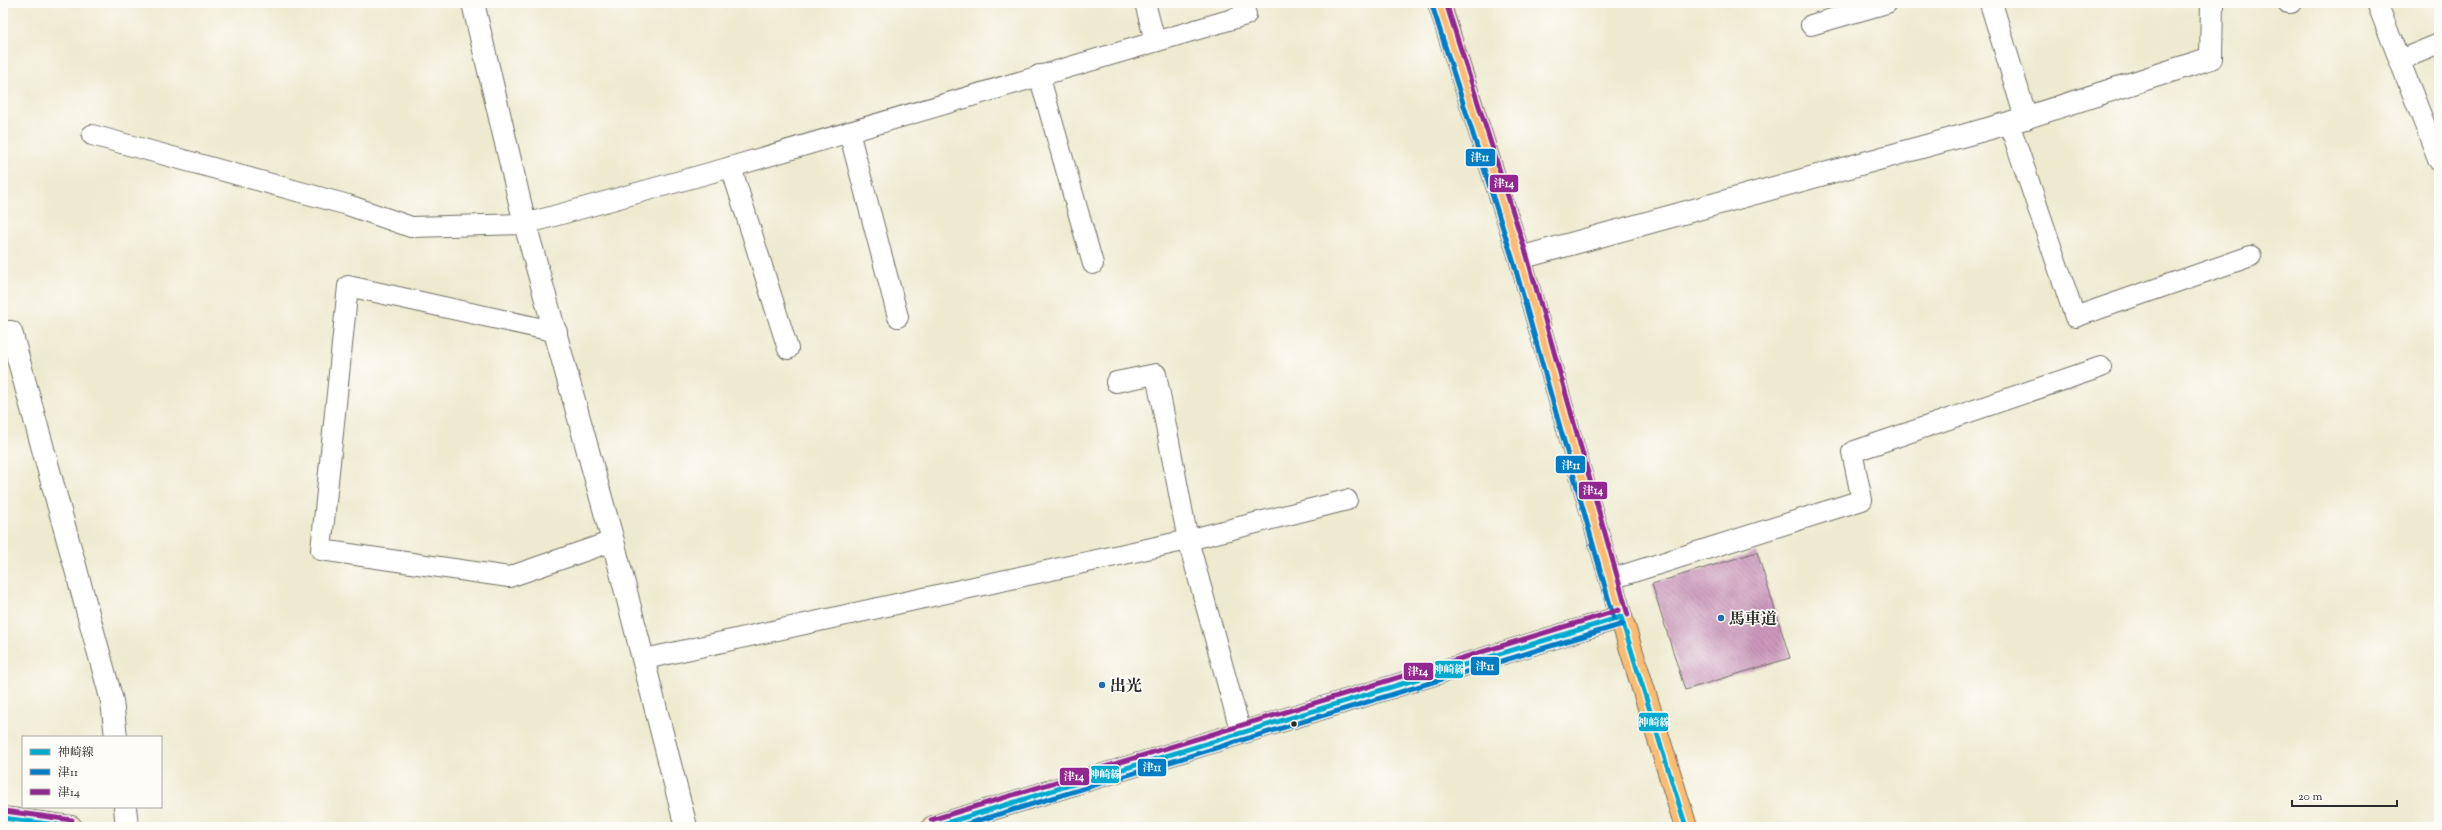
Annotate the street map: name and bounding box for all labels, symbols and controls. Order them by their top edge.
line badge: 津11 [1465,148,1496,167]
text: 津11 [1471,150,1489,166]
line badge: 津14 [1489,174,1519,193]
text: 津14 [1494,176,1515,192]
line badge: 津11 [1555,455,1586,474]
text: 津11 [1562,458,1580,474]
line badge: 津14 [1578,481,1608,500]
text: 津14 [1583,483,1604,499]
place label: 馬車道 [1729,609,1777,632]
marker: 馬車道 [1716,613,1726,623]
line badge: 津11 [1470,656,1500,676]
text: 津11 [1476,659,1494,675]
line badge: 神崎線 [1434,660,1464,679]
line badge: 津14 [1403,662,1434,681]
text: 神崎線 [1433,662,1466,678]
text: 津14 [1408,664,1429,680]
place label: 出光 [1110,676,1142,699]
marker: 出光 [1097,680,1107,690]
line badge: 神崎線 [1638,712,1669,732]
text: 神崎線 [1638,715,1671,731]
unlabelled marker [1289,719,1299,729]
legend [22,736,162,808]
text: 神崎線 [58,744,94,762]
line badge: 津11 [1137,758,1167,777]
text: 津11 [1143,760,1161,776]
text: 津11 [58,764,78,782]
line badge: 神崎線 [1090,765,1120,784]
line badge: 津14 [1059,767,1090,786]
text: 神崎線 [1089,767,1122,783]
text: 津14 [1064,769,1085,785]
scale bar [2292,782,2397,808]
text: 津14 [58,784,80,802]
text: 20 m [2298,788,2323,806]

